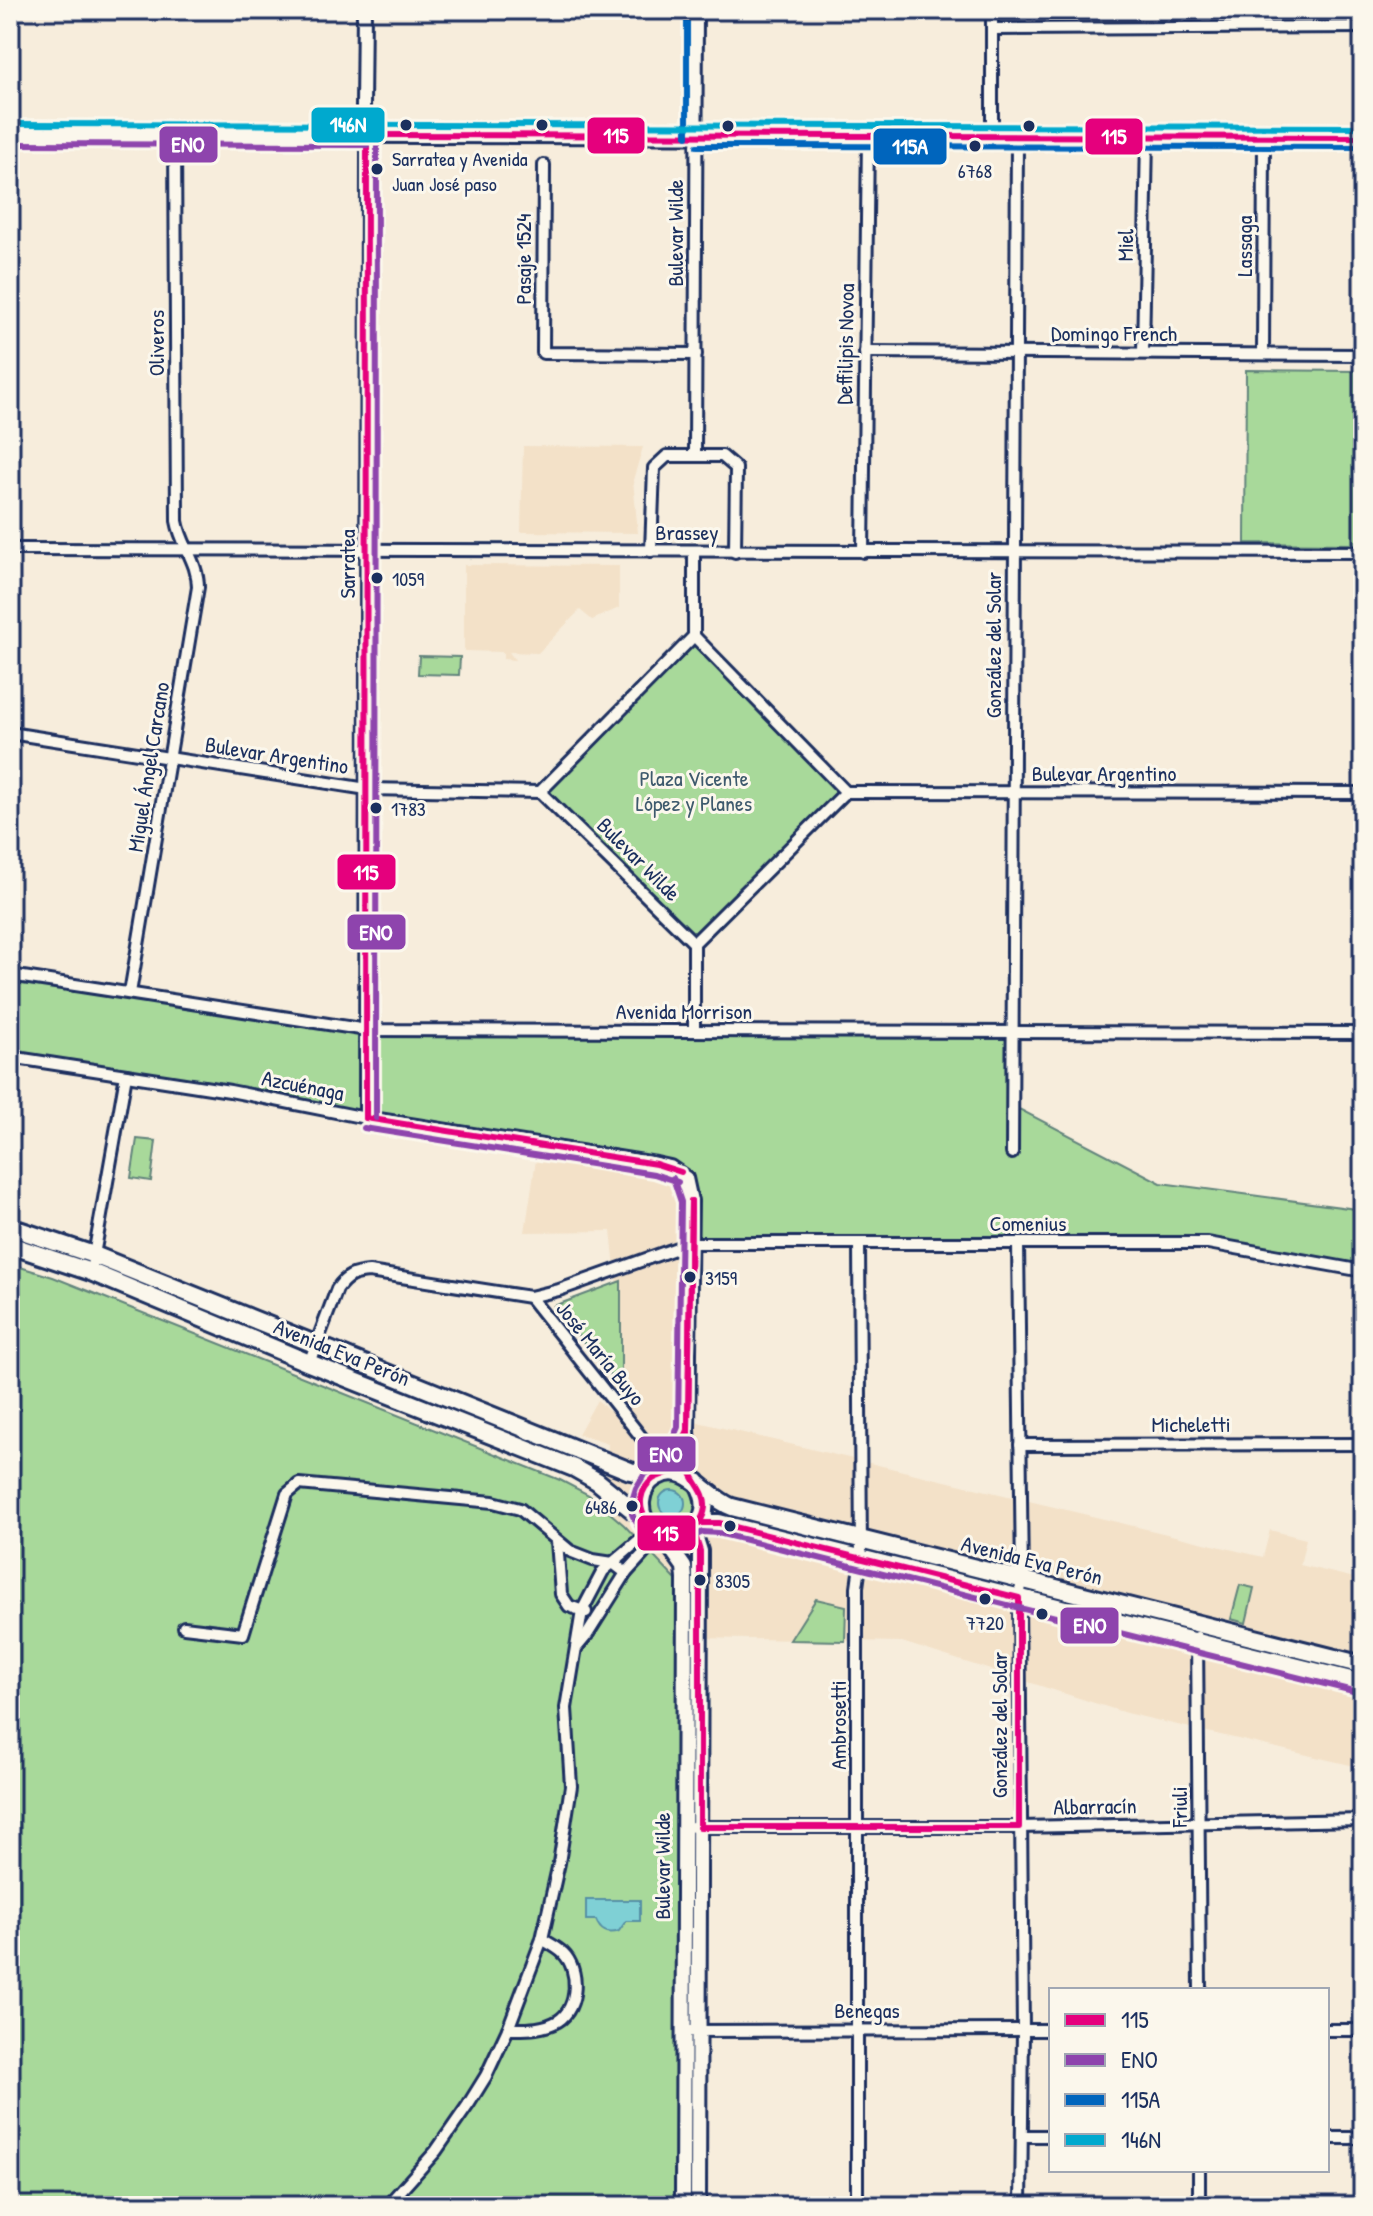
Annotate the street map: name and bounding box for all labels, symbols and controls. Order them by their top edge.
line badge: 146N [310,106,386,144]
text: 146N [330,109,367,139]
line badge: 115 [586,116,646,155]
unlabelled marker [398,117,414,133]
unlabelled marker [534,117,550,133]
line badge: 115 [1084,117,1144,156]
unlabelled marker [720,118,736,134]
unlabelled marker [1021,118,1037,134]
text: 115 [603,120,629,150]
text: 115 [1101,121,1127,151]
line badge: ENO [158,125,219,164]
line badge: 115A [872,127,948,166]
text: ENO [171,129,205,159]
text: 115A [892,131,928,161]
marker: 6768 [967,138,983,154]
place label: Sarratea y Avenida Juan José paso [392,145,528,197]
place label: 6768 [958,157,992,184]
marker: Sarratea y Avenida Juan José paso [369,161,385,177]
street label: Bulevar Wilde [660,179,690,287]
street label: Pasaje 1524 [508,213,538,305]
street label: Lassaga [1229,215,1259,276]
street label: Miel [1110,228,1140,262]
street label: Deffilipis Novoa [829,283,861,405]
street label: Oliveros [141,310,171,376]
street label: Domingo French [1051,318,1177,348]
street label: Brassey [655,517,719,547]
street label: Sarratea [332,529,362,599]
place label: 1059 [392,565,424,592]
marker: 1059 [369,570,385,586]
street label: González del Solar [978,571,1008,718]
street label: Miguel Ángel Carcano [120,680,176,854]
street label: Bulevar Argentino [203,729,351,781]
street label: Bulevar Argentino [1032,758,1176,788]
park label: Plaza Vicente López y Planes [636,763,752,818]
place label: 1783 [391,795,426,822]
marker: 1783 [368,800,384,816]
street label: Bulevar Wilde [590,810,688,908]
line badge: 115 [336,853,397,891]
text: 115 [353,857,379,887]
line badge: ENO [346,913,407,951]
text: ENO [359,917,393,947]
street label: Avenida Morrison [616,996,752,1026]
street label: Azcuénaga [259,1062,347,1108]
street label: Comenius [990,1208,1066,1238]
place label: 3159 [705,1264,737,1291]
marker: 3159 [682,1269,698,1285]
street label: José María Buyo [550,1295,652,1412]
street label: Avenida Eva Perón [270,1311,414,1393]
street label: Micheletti [1151,1409,1231,1439]
line badge: ENO [636,1435,697,1473]
text: ENO [649,1439,683,1469]
place label: 6486 [585,1493,617,1520]
marker: 6486 [624,1498,640,1514]
line badge: 115 [636,1514,697,1552]
text: 115 [653,1518,679,1548]
unlabelled marker [722,1518,738,1534]
street label: Avenida Eva Perón [958,1528,1106,1592]
place label: 8305 [715,1567,751,1594]
marker: 8305 [692,1572,708,1588]
marker: 7720 [977,1591,993,1607]
unlabelled marker [1034,1606,1050,1622]
line badge: ENO [1059,1606,1120,1645]
place label: 7720 [966,1609,1004,1636]
text: ENO [1073,1610,1107,1640]
street label: González del Solar [984,1651,1014,1798]
street label: Ambrosetti [823,1680,853,1770]
street label: Friuli [1164,1786,1194,1829]
street label: Albarracín [1053,1790,1137,1822]
street label: Bulevar Wilde [647,1812,677,1920]
legend [1049,1988,1329,2172]
street label: Benegas [834,1995,900,2025]
text: 115 [1121,2003,1149,2035]
text: ENO [1121,2043,1158,2075]
text: 115A [1121,2083,1161,2115]
text: 146N [1121,2123,1161,2155]

